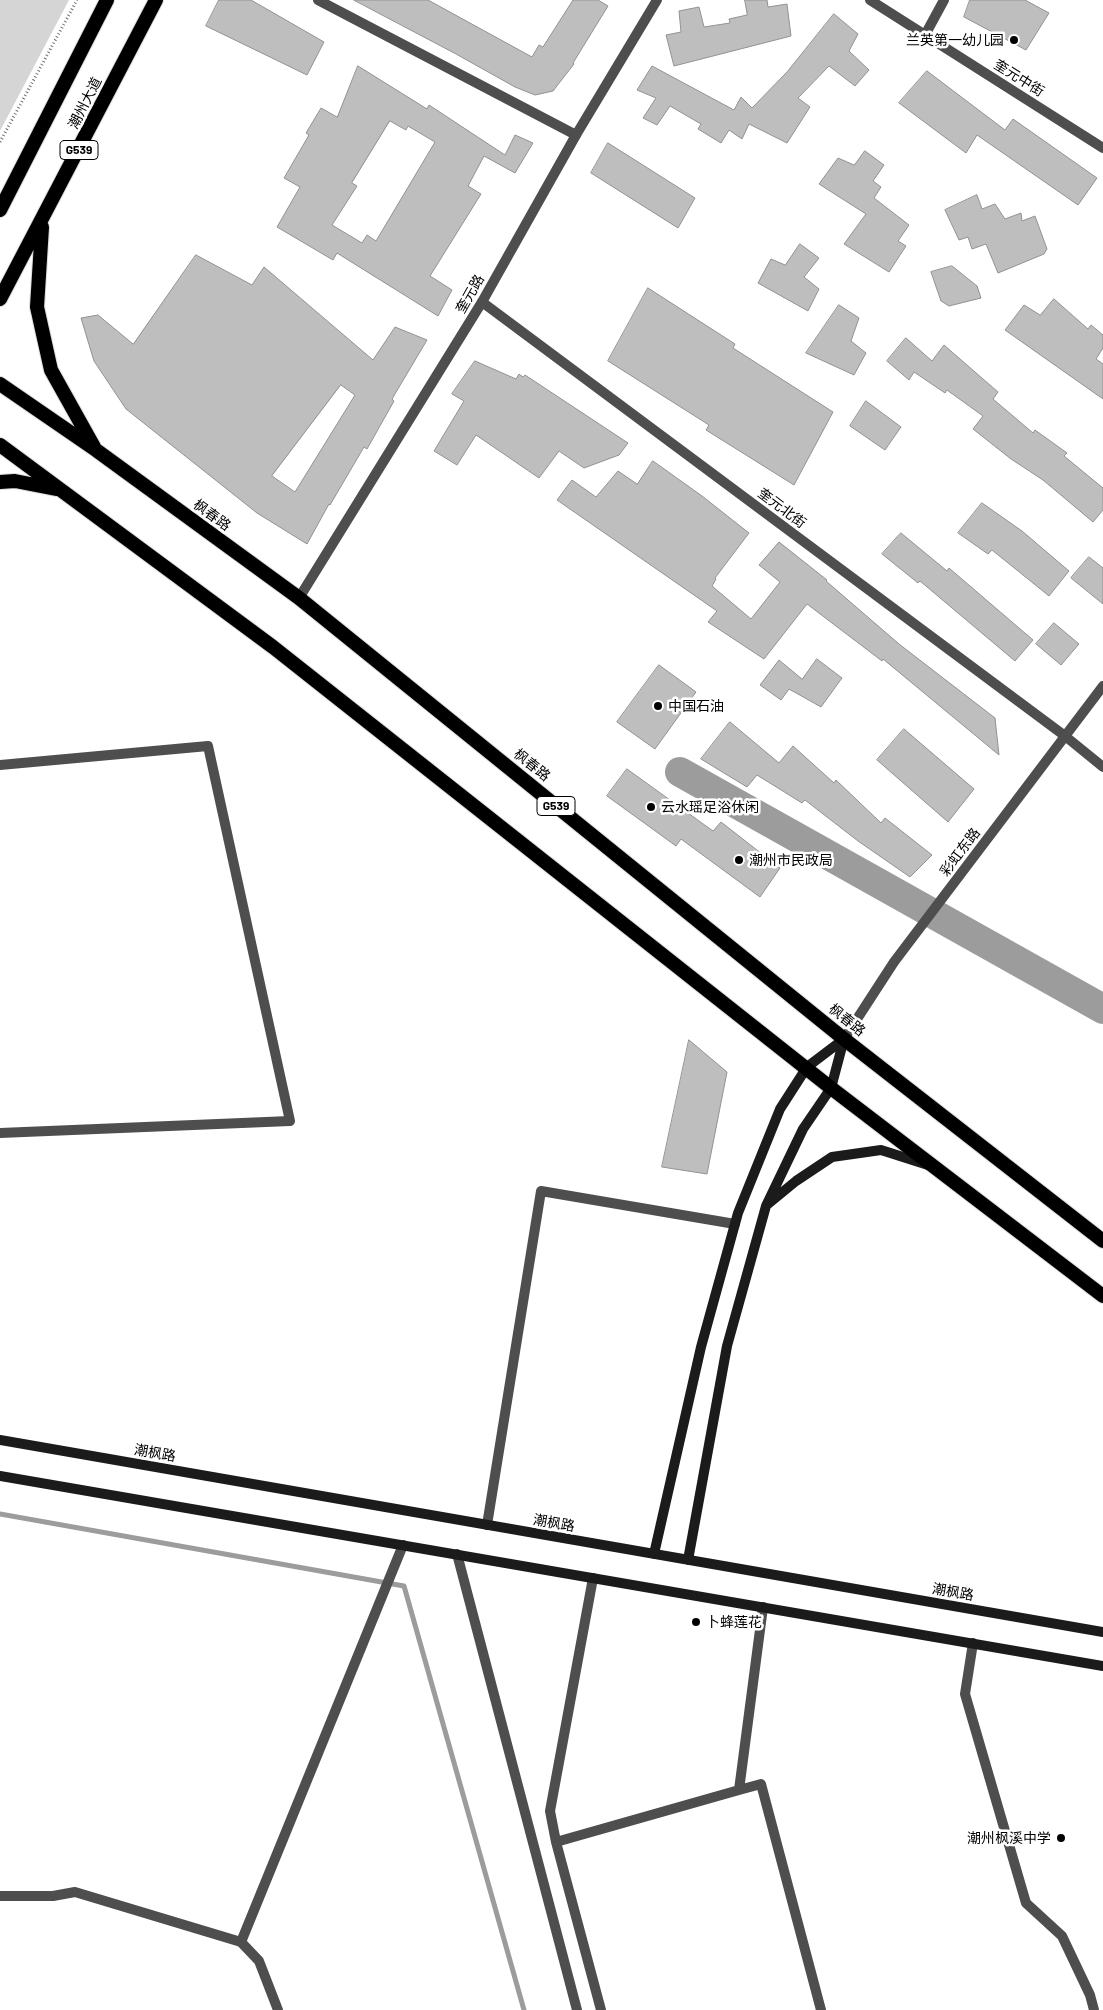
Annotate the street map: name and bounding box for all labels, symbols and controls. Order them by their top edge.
place label: 兰英第一幼儿园 [906,32,1004,48]
marker: 兰英第一幼儿园 [1008,34,1020,46]
street label: 奎元中街 [991,56,1047,100]
street label: 潮州大道 [65,74,105,132]
road number: G539 [60,140,98,160]
street label: 奎元路 [452,272,488,316]
street label: 奎元北街 [755,484,809,532]
street label: 枫春路 [190,496,234,534]
place label: 中国石油 [668,698,724,714]
marker: 中国石油 [652,700,664,712]
street label: 枫春路 [510,745,554,785]
road number: G539 [537,796,575,816]
place label: 云水瑶足浴休闲 [661,799,759,815]
marker: 云水瑶足浴休闲 [645,801,657,813]
street label: 彩虹东路 [936,825,984,879]
place label: 潮州市民政局 [749,852,833,868]
marker: 潮州市民政局 [733,854,745,866]
street label: 枫春路 [825,1000,869,1040]
street label: 潮枫路 [133,1441,177,1465]
street label: 潮枫路 [532,1511,576,1535]
street label: 潮枫路 [931,1580,975,1604]
place label: 卜蜂莲花 [706,1614,762,1630]
marker: 卜蜂莲花 [690,1616,702,1628]
place label: 潮州枫溪中学 [967,1830,1051,1846]
marker: 潮州枫溪中学 [1055,1832,1067,1844]

